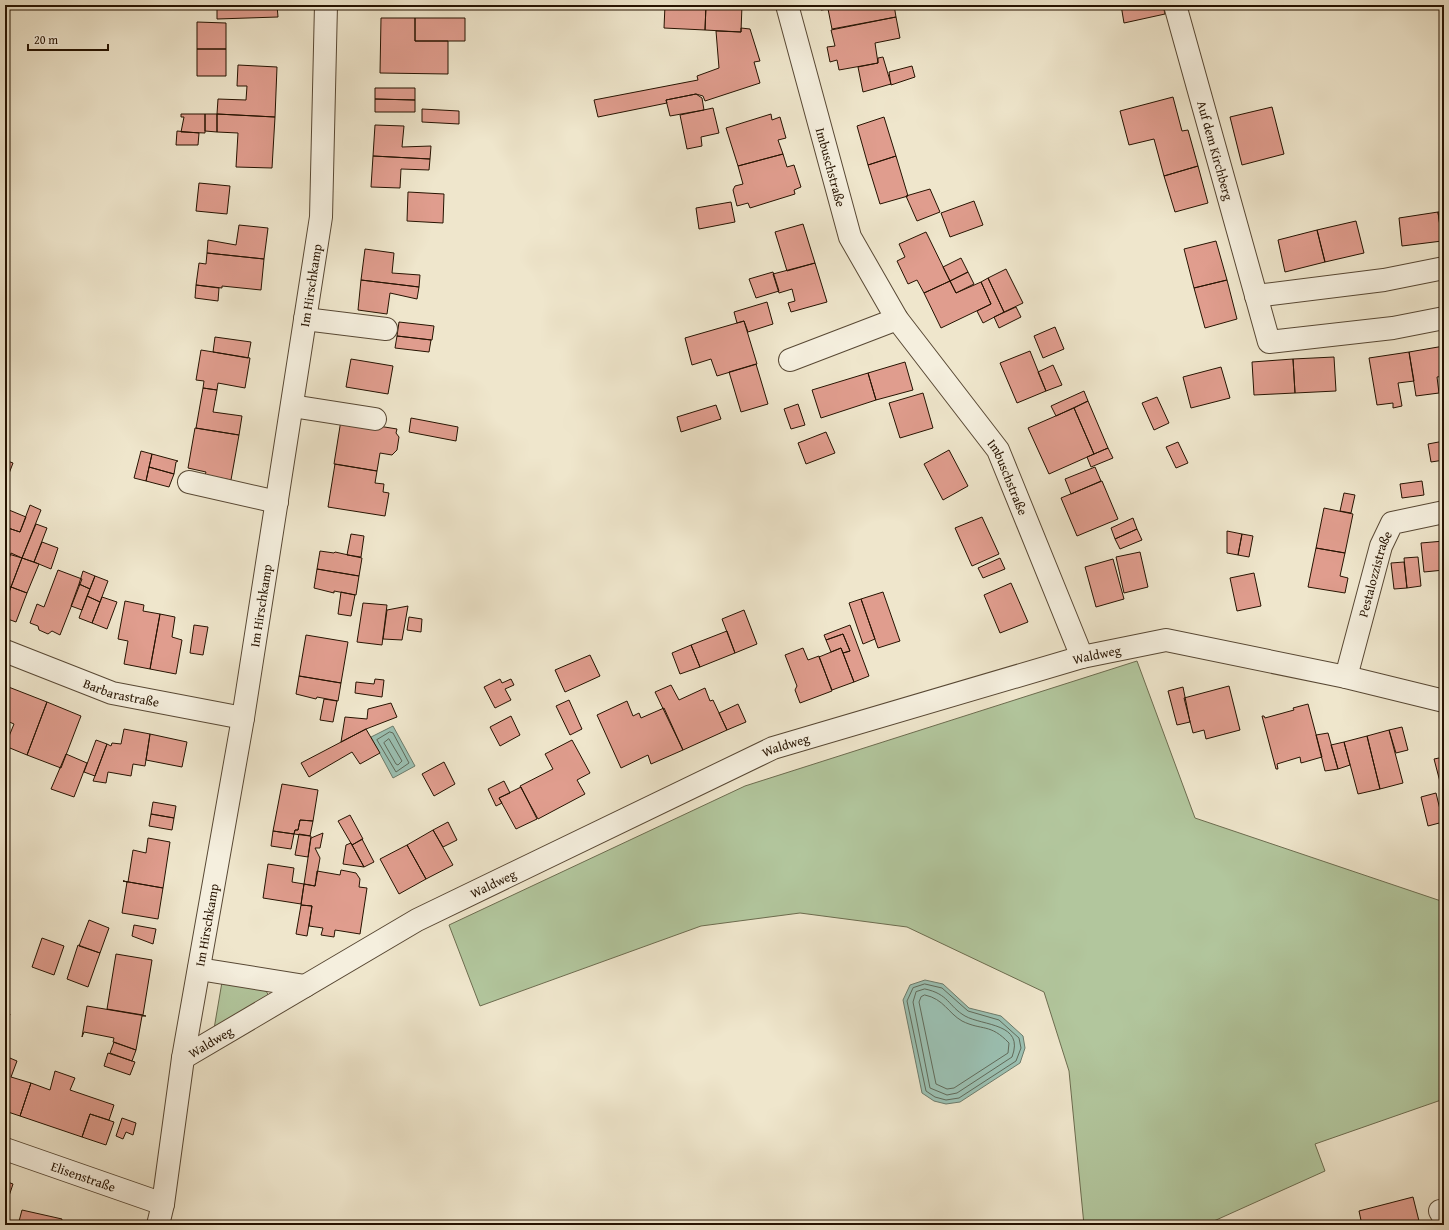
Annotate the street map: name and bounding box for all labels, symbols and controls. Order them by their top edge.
scale bar [28,26,108,52]
text: 20 m [34,31,58,48]
street label: Auf dem Kirchberg [1192,99,1238,203]
street label: Imbuschstraße [811,126,850,209]
street label: Im Hirschkamp [295,243,327,328]
street label: Imbuschstraße [983,435,1032,518]
street label: Pestalozzistraße [1353,528,1397,619]
street label: Im Hirschkamp [245,563,277,648]
street label: Waldweg [1070,640,1123,669]
street label: Barbarastraße [80,674,161,712]
street label: Waldweg [759,729,812,762]
street label: Waldweg [467,864,520,903]
street label: Im Hirschkamp [190,882,224,968]
street label: Waldweg [185,1021,237,1063]
street label: Elisenstraße [48,1157,118,1197]

